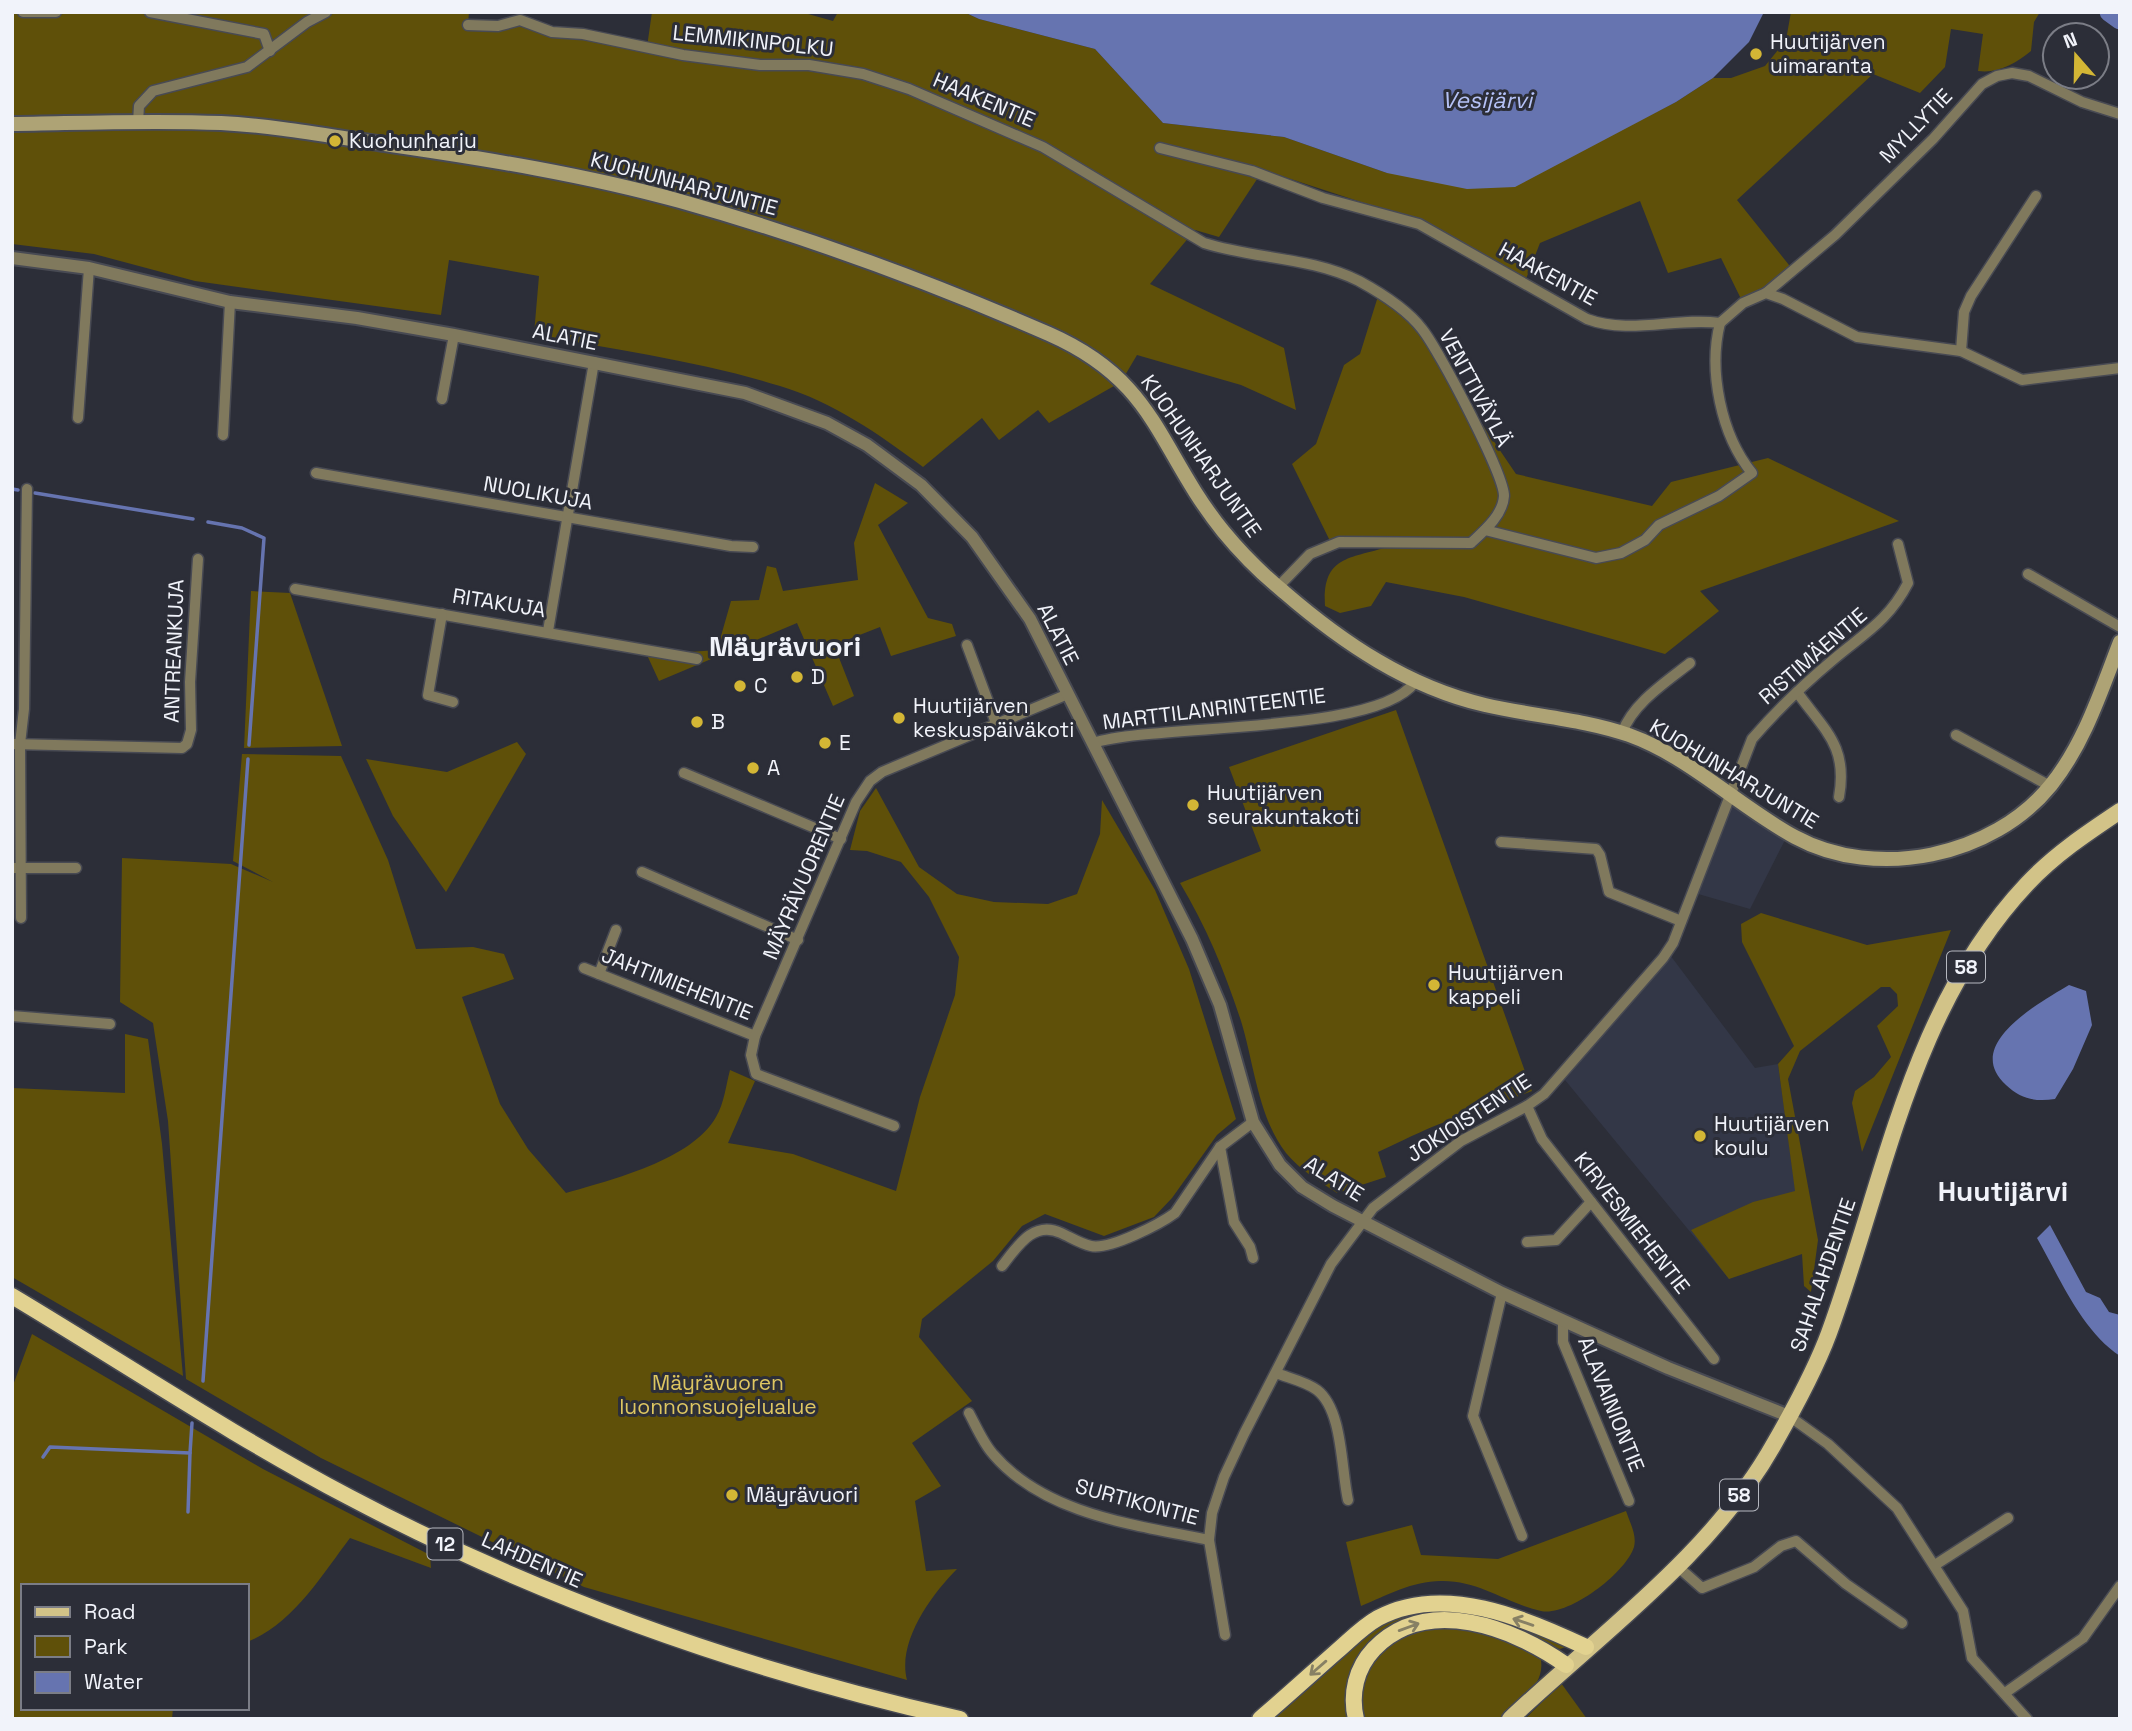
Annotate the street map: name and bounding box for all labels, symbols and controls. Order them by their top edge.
street label: LEMMIKINPOLKU [671,19,835,62]
north arrow [2041,21,2111,91]
text: N [2060,27,2081,54]
place label: Huutijärven uimaranta [1770,28,1886,79]
marker: Huutijärven uimaranta [1748,46,1764,62]
street label: HAAKENTIE [929,66,1039,133]
street label: MYLLYTIE [1873,83,1958,169]
water label: Vesijärvi [1442,85,1535,115]
place label: Kuohunharju [349,127,477,154]
marker: Kuohunharju [327,133,343,149]
street label: KUOHUNHARJUNTIE [588,146,781,221]
street label: HAAKENTIE [1494,236,1602,312]
street label: ALATIE [530,317,600,356]
street label: VENTTIVÄYLÄ [1433,324,1518,451]
street label: KUOHUNHARJUNTIE [1135,369,1268,542]
street label: NUOLIKUJA [481,470,595,515]
street label: ANTREANKUJA [158,579,189,723]
street label: RITAKUJA [450,582,548,623]
street label: ALATIE [1032,598,1085,669]
street label: RISTIMÄENTIE [1753,601,1872,710]
district label: Mäyrävuori [709,628,861,664]
place label: D [811,663,825,690]
marker: D [789,669,805,685]
place label: C [754,672,767,699]
marker: C [732,678,748,694]
street label: MARTTILANRINTEENTIE [1101,681,1327,736]
place label: Huutijärven keskuspäiväkoti [913,692,1074,743]
place label: B [711,708,725,735]
marker: Huutijärven keskuspäiväkoti [891,710,907,726]
street label: KUOHUNHARJUNTIE [1645,712,1824,835]
marker: B [689,714,705,730]
place label: E [839,729,851,756]
marker: E [817,735,833,751]
place label: A [767,754,780,781]
marker: A [745,760,761,776]
place label: Huutijärven seurakuntakoti [1207,779,1360,830]
street label: MÄYRÄVUORENTIE [756,790,851,964]
marker: Huutijärven seurakuntakoti [1185,797,1201,813]
street label: JAHTIMIEHENTIE [598,941,757,1026]
road number: 58 [1947,951,1985,982]
place label: Huutijärven kappeli [1448,959,1564,1010]
marker: Huutijärven kappeli [1426,977,1442,993]
street label: JOKIOISTENTIE [1401,1067,1536,1168]
place label: Huutijärven koulu [1714,1110,1830,1161]
marker: Huutijärven koulu [1692,1128,1708,1144]
street label: KIRVESMIEHENTIE [1569,1146,1696,1299]
street label: ALATIE [1299,1150,1369,1207]
district label: Huutijärvi [1938,1173,2068,1209]
street label: SAHALAHDENTIE [1784,1195,1861,1355]
street label: ALAVAINIONTIE [1572,1332,1651,1475]
park label: Mäyrävuoren luonnonsuojelualue [619,1369,817,1420]
street label: SURTIKONTIE [1072,1472,1202,1531]
road number: 58 [1720,1480,1758,1511]
place label: Mäyrävuori [746,1481,858,1508]
marker: Mäyrävuori [724,1487,740,1503]
street label: LAHDENTIE [478,1525,587,1594]
road number: 12 [428,1528,462,1560]
legend [21,1584,248,1710]
text: Road [84,1598,136,1625]
one-way arrow [1512,1615,1534,1627]
one-way arrow [1398,1620,1420,1632]
text: Park [84,1633,128,1660]
one-way arrow [1310,1660,1328,1676]
text: Water [84,1668,143,1695]

